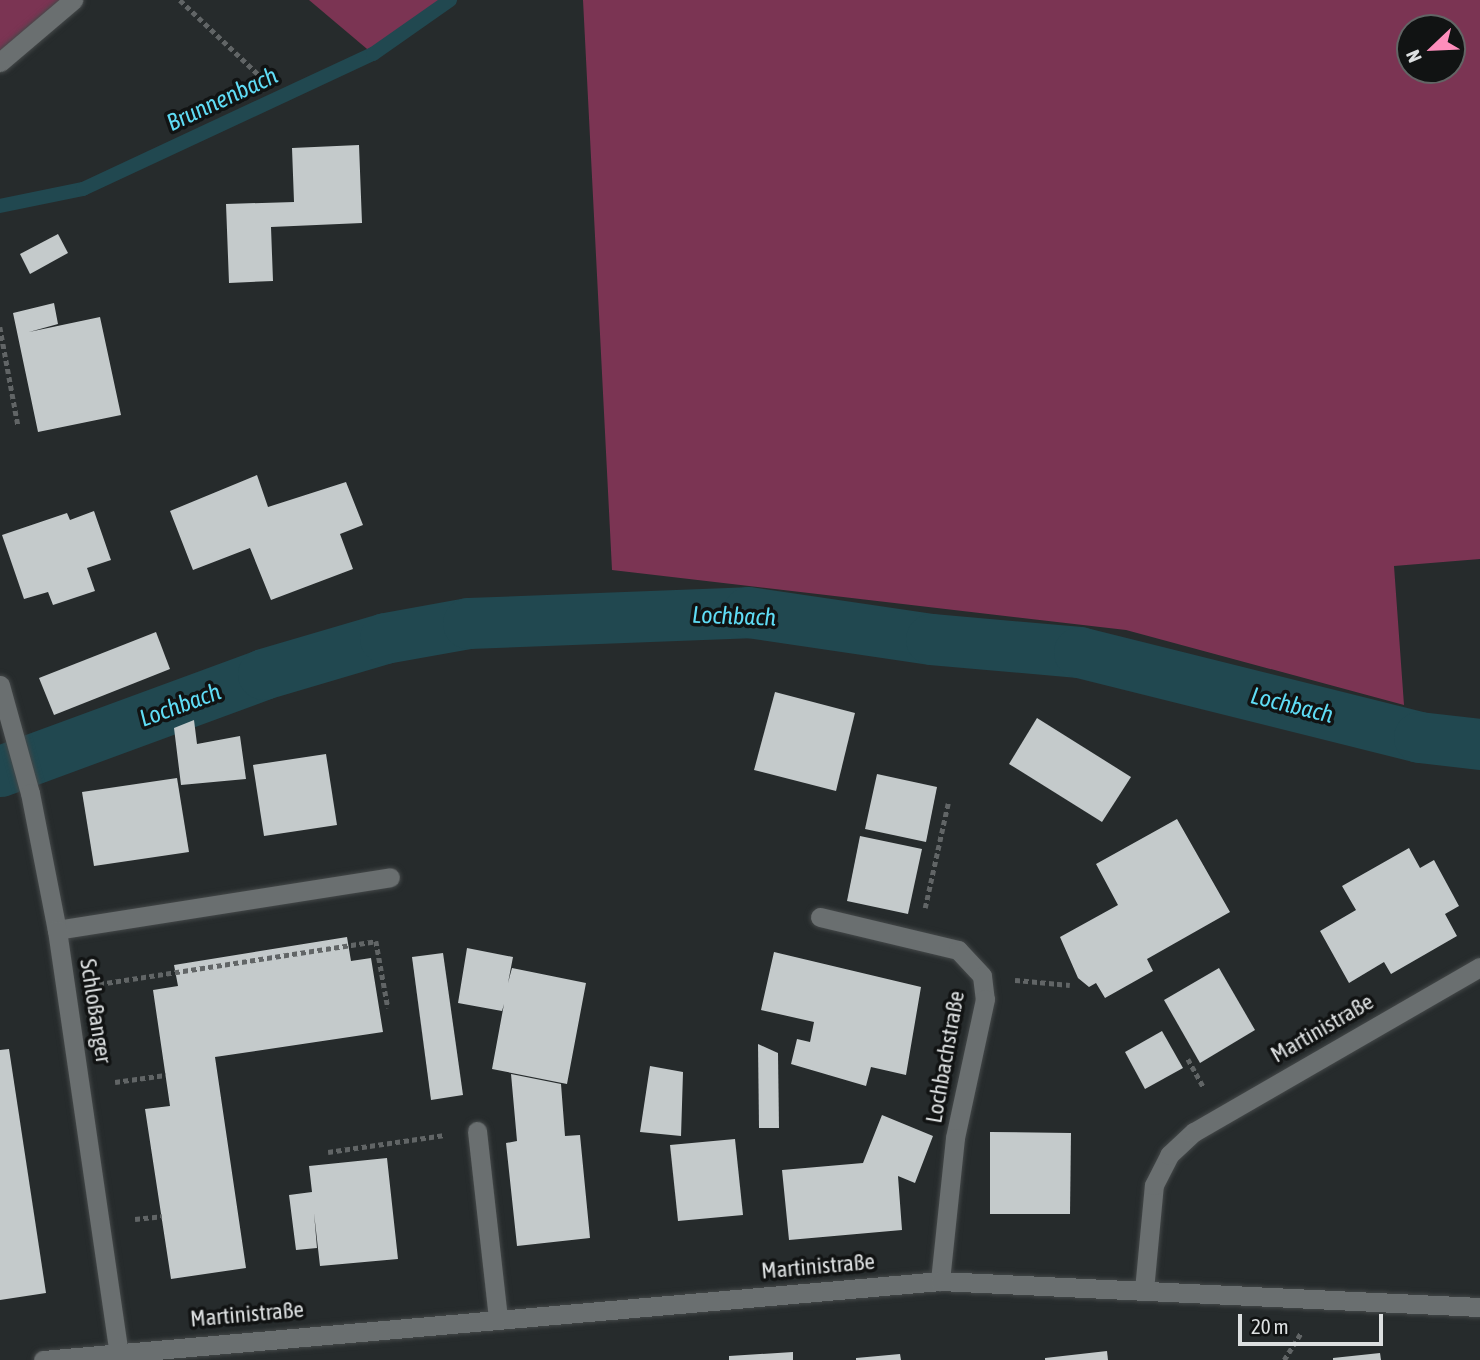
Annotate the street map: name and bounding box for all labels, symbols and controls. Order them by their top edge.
north arrow [1396,14,1466,84]
text: N [1401,47,1426,66]
water label: Brunnenbach [162,61,282,137]
water label: Lochbach [691,600,777,632]
water label: Lochbach [136,677,224,733]
water label: Lochbach [1248,681,1336,729]
street label: Schloßanger [74,957,118,1065]
street label: Martinistraße [1266,988,1378,1068]
street label: Lochbachstraße [920,989,970,1125]
street label: Martinistraße [760,1247,876,1285]
street label: Martinistraße [189,1295,305,1333]
scale bar [1242,1300,1387,1344]
text: 20 m [1251,1314,1289,1338]

